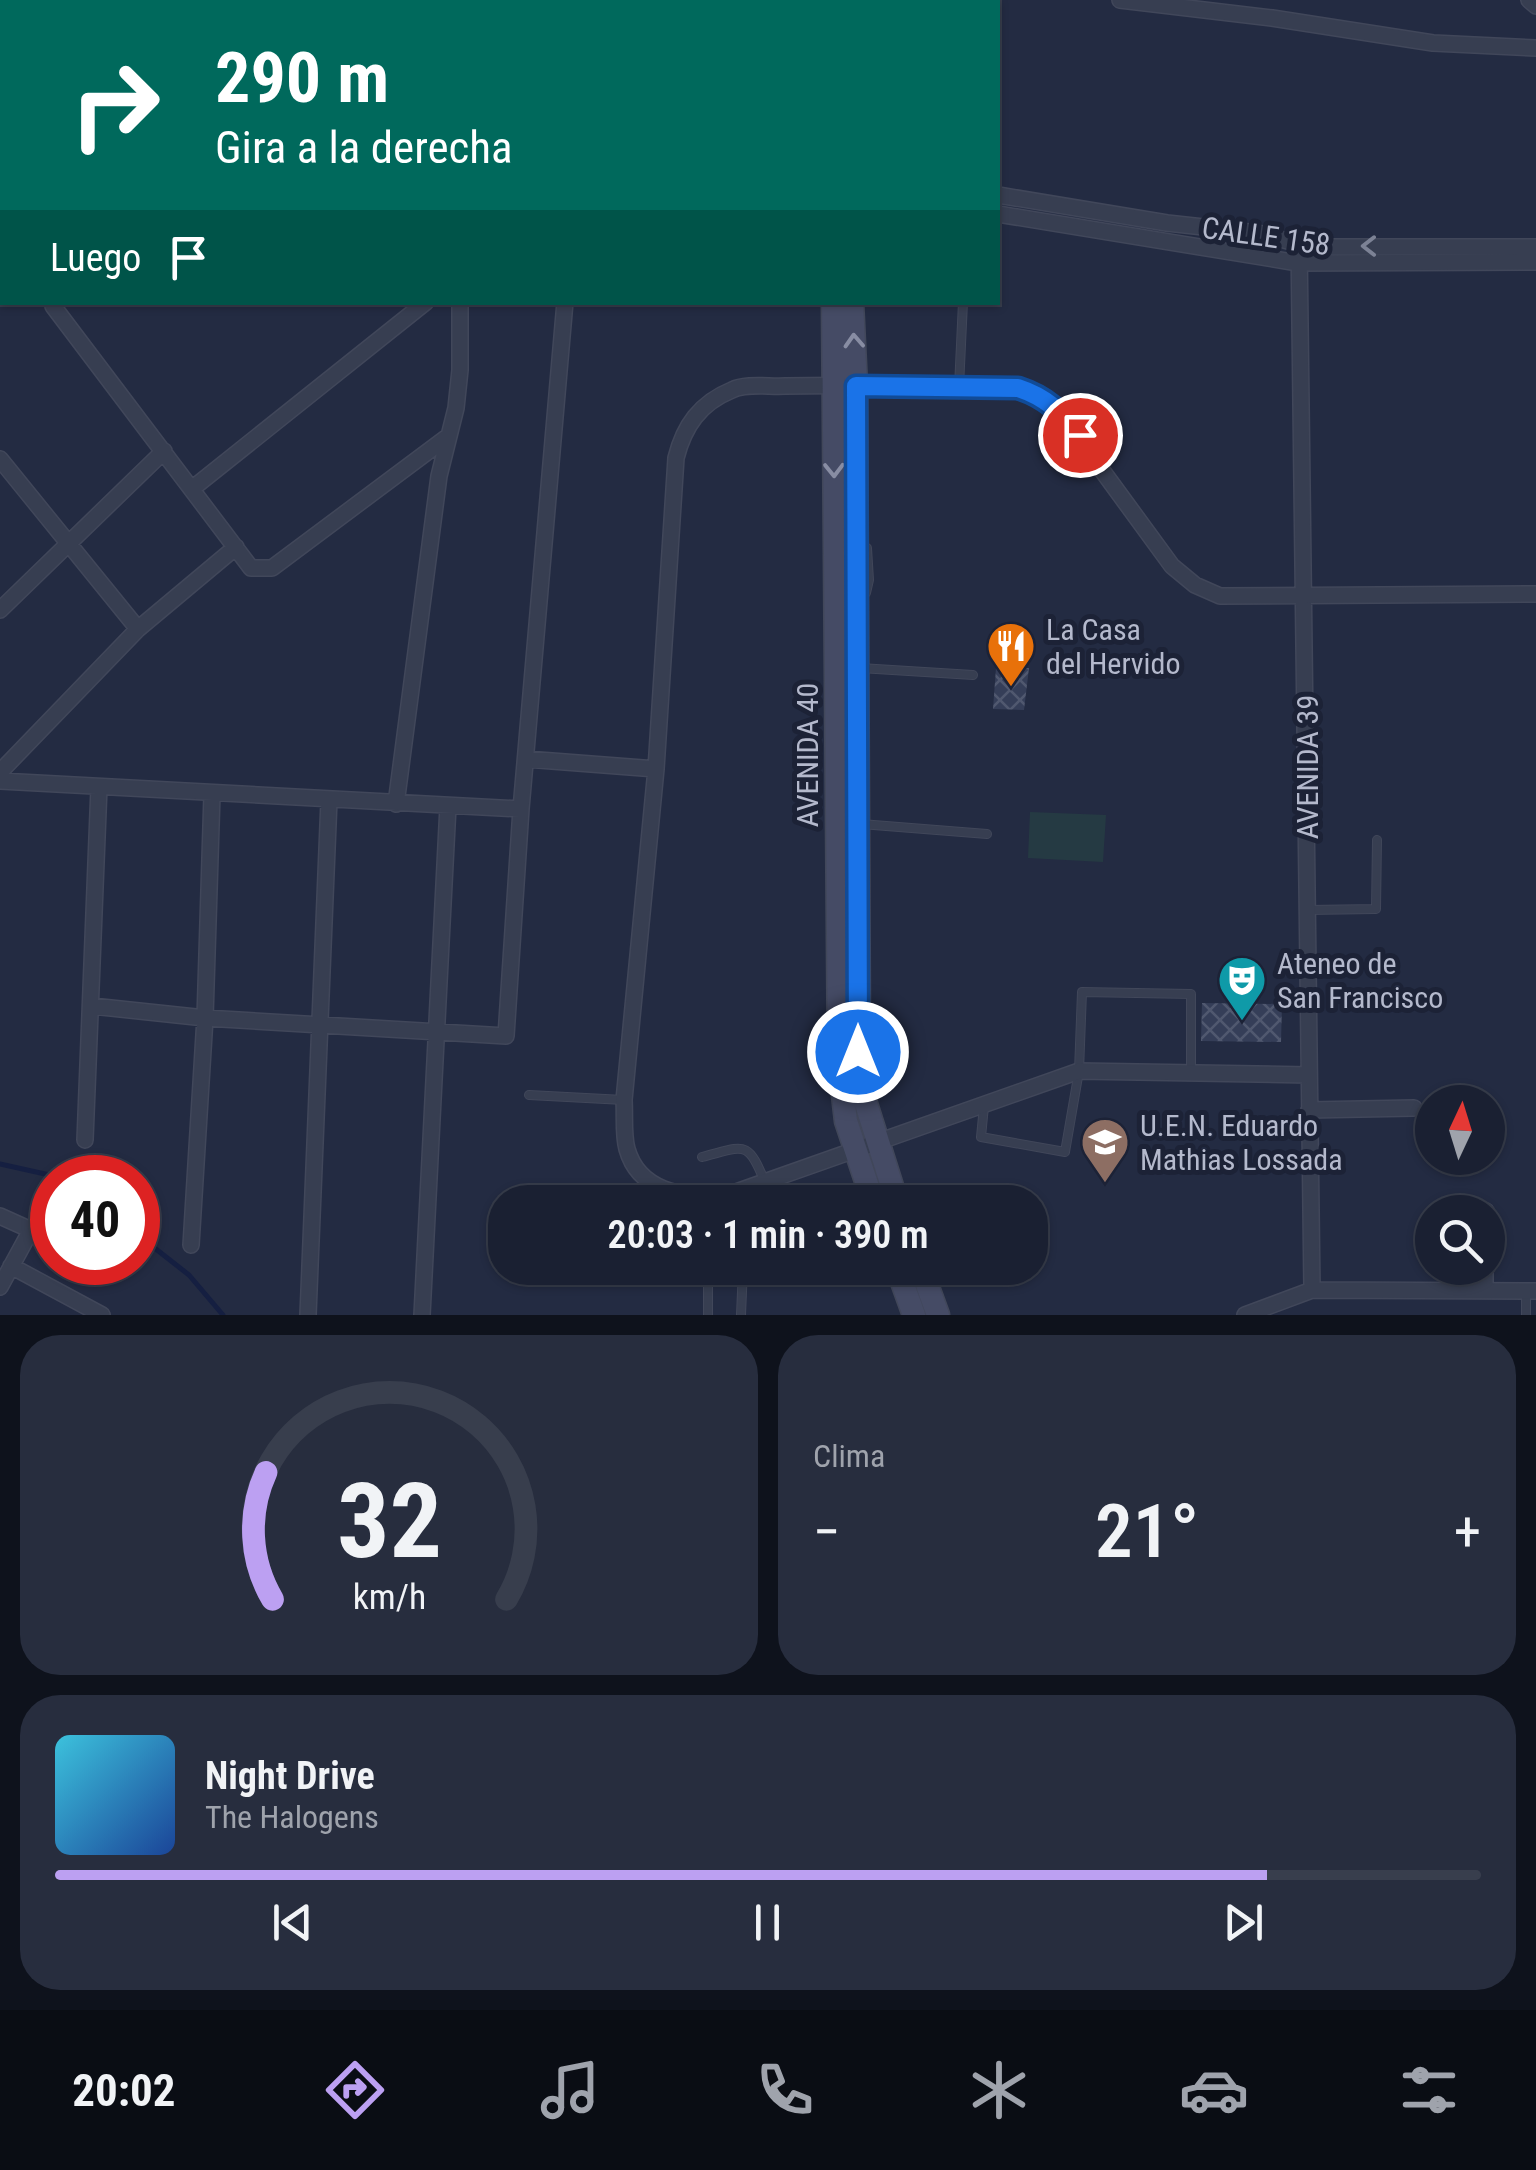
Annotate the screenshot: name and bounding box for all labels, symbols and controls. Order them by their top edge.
text: 290 m [215,37,389,119]
icon: right [50,40,180,170]
text: Gira a la derecha [215,121,513,174]
street label: CALLE 158 [1200,210,1332,262]
icon: arrive [161,230,216,285]
one-way arrow [1360,235,1376,257]
text: Luego [50,236,141,280]
one-way arrow [844,332,865,348]
pin [1038,393,1123,478]
icon: arrive [1053,408,1108,463]
one-way arrow [823,462,844,478]
place label: La Casa del Hervido [1046,612,1180,681]
restaurant icon: La Casa del Hervido [985,620,1037,688]
street label: AVENIDA 40 [790,683,825,827]
street label: AVENIDA 39 [1290,695,1325,839]
place label: Ateneo de San Francisco [1277,946,1443,1015]
theatre icon: Ateneo de San Francisco [1216,954,1268,1022]
position arrow [806,1000,910,1104]
north arrow [1415,1085,1505,1175]
map controls [1415,1085,1505,1285]
place label: U.E.N. Eduardo Mathias Lossada [1140,1108,1343,1177]
school or university icon: U.E.N. Eduardo Mathias Lossada [1079,1116,1131,1184]
speed limit sign: 40 [30,1155,160,1285]
button: search [1415,1195,1505,1285]
text: 20:03 · 1 min · 390 m [608,1213,928,1257]
text: Clima [813,1437,885,1475]
text: 32 [336,1461,442,1582]
text: 21° [1095,1487,1199,1575]
text: − [813,1500,841,1564]
text: + [1454,1500,1481,1564]
text: km/h [352,1576,426,1618]
text: Night Drive [205,1754,375,1798]
text: The Halogens [205,1798,379,1836]
icon: previous [265,1895,320,1950]
icon: pause [740,1895,795,1950]
icon: next [1216,1895,1271,1950]
icon: directions [320,2055,390,2125]
icon: music [535,2055,605,2125]
icon: phone [750,2055,820,2125]
icon: climate [964,2055,1034,2125]
icon: car [1179,2055,1249,2125]
icon: filters [1394,2055,1464,2125]
text: 20:02 [72,2064,176,2117]

